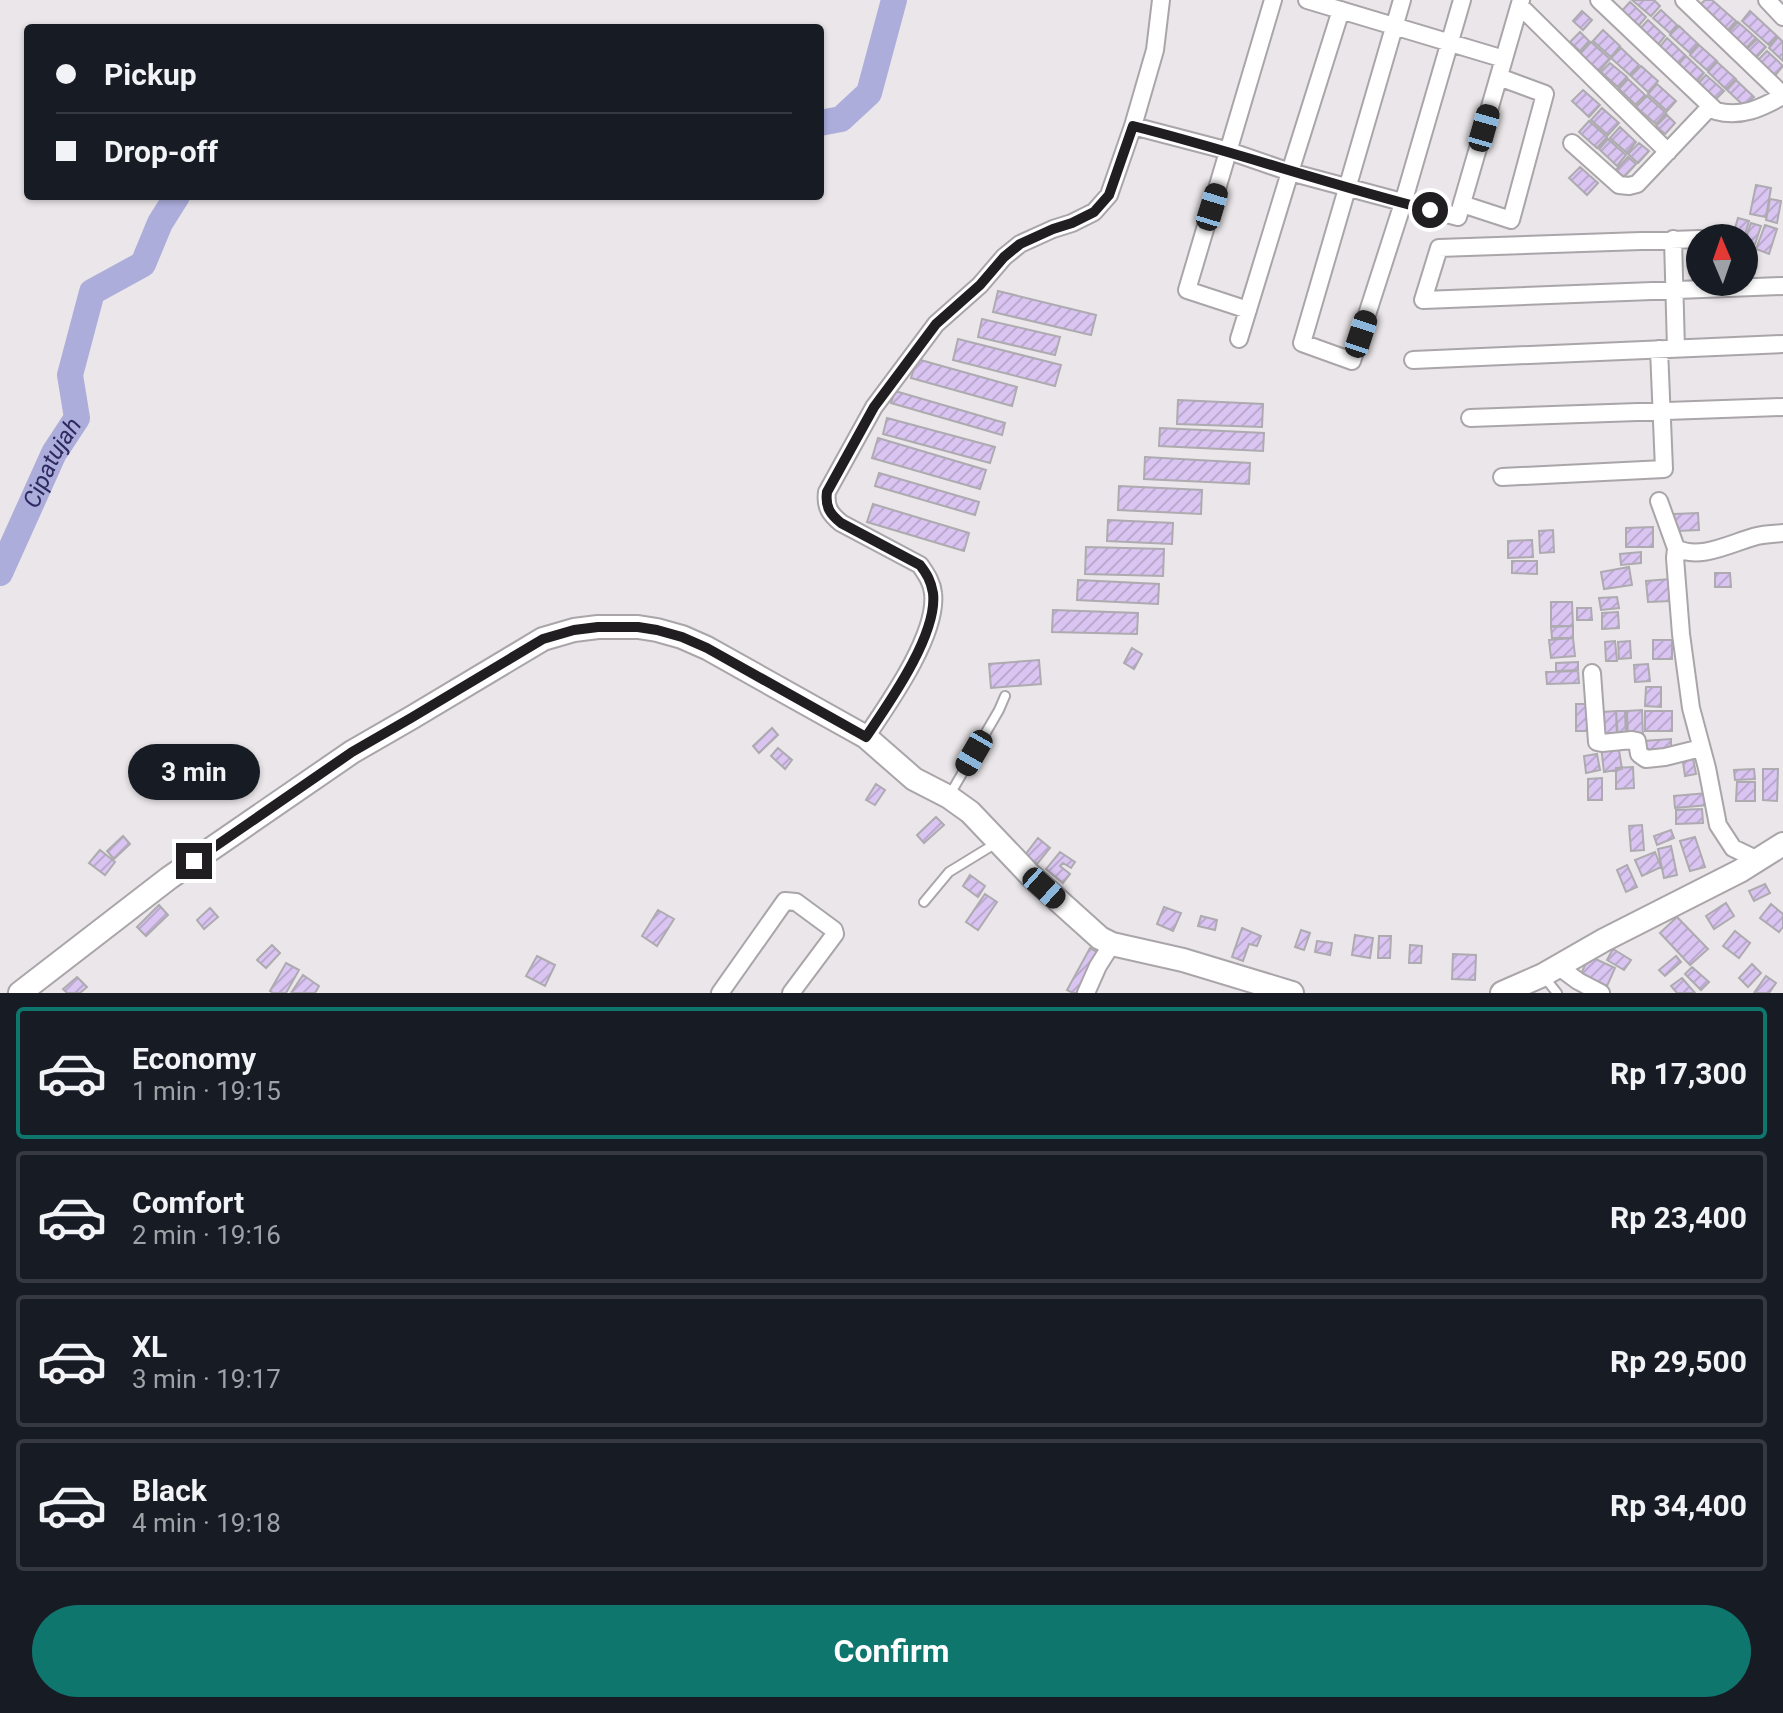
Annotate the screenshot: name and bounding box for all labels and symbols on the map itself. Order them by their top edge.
car [1466,102,1502,154]
car [1194,181,1230,233]
route start [1412,192,1448,228]
north arrow [1686,224,1758,296]
car [1342,307,1380,361]
water label: Cipatujah [17,412,87,512]
car [952,726,996,780]
callout: 3 min [128,745,260,801]
route end [176,843,212,879]
car [1018,863,1070,913]

